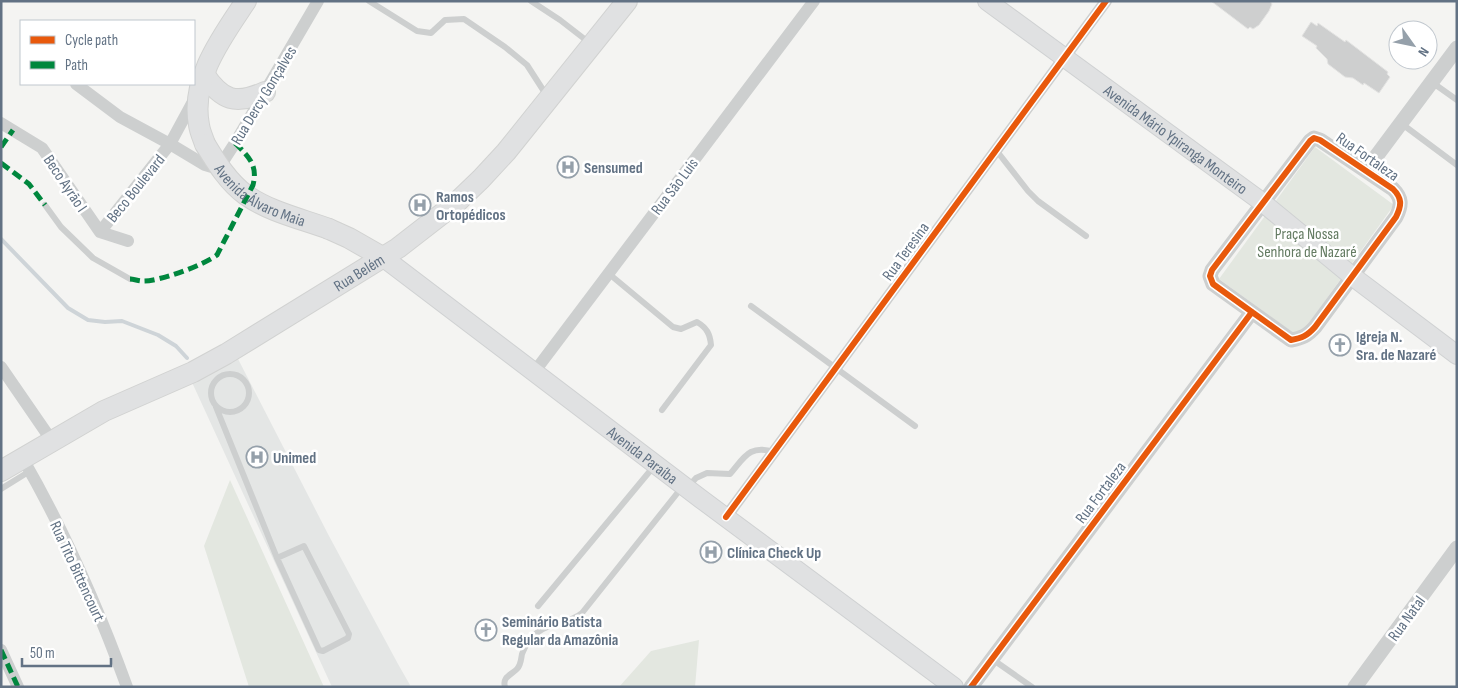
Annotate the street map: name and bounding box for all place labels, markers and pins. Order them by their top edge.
hospital icon: Sensumed [556,155,580,179]
place label: Sensumed [584,159,643,178]
place label: Ramos Ortopédicos [436,188,506,225]
hospital icon: Ramos Ortopédicos [408,193,432,217]
place label: Igreja N. Sra. de Nazaré [1356,328,1437,365]
church icon: Igreja N. Sra. de Nazaré [1328,333,1352,357]
hospital icon: Unimed [245,445,269,469]
place label: Unimed [273,449,316,468]
hospital icon: Clínica Check Up [699,540,723,564]
place label: Clínica Check Up [727,544,821,563]
place label: Seminário Batista Regular da Amazônia [502,613,618,650]
church icon: Seminário Batista Regular da Amazônia [474,618,498,642]

